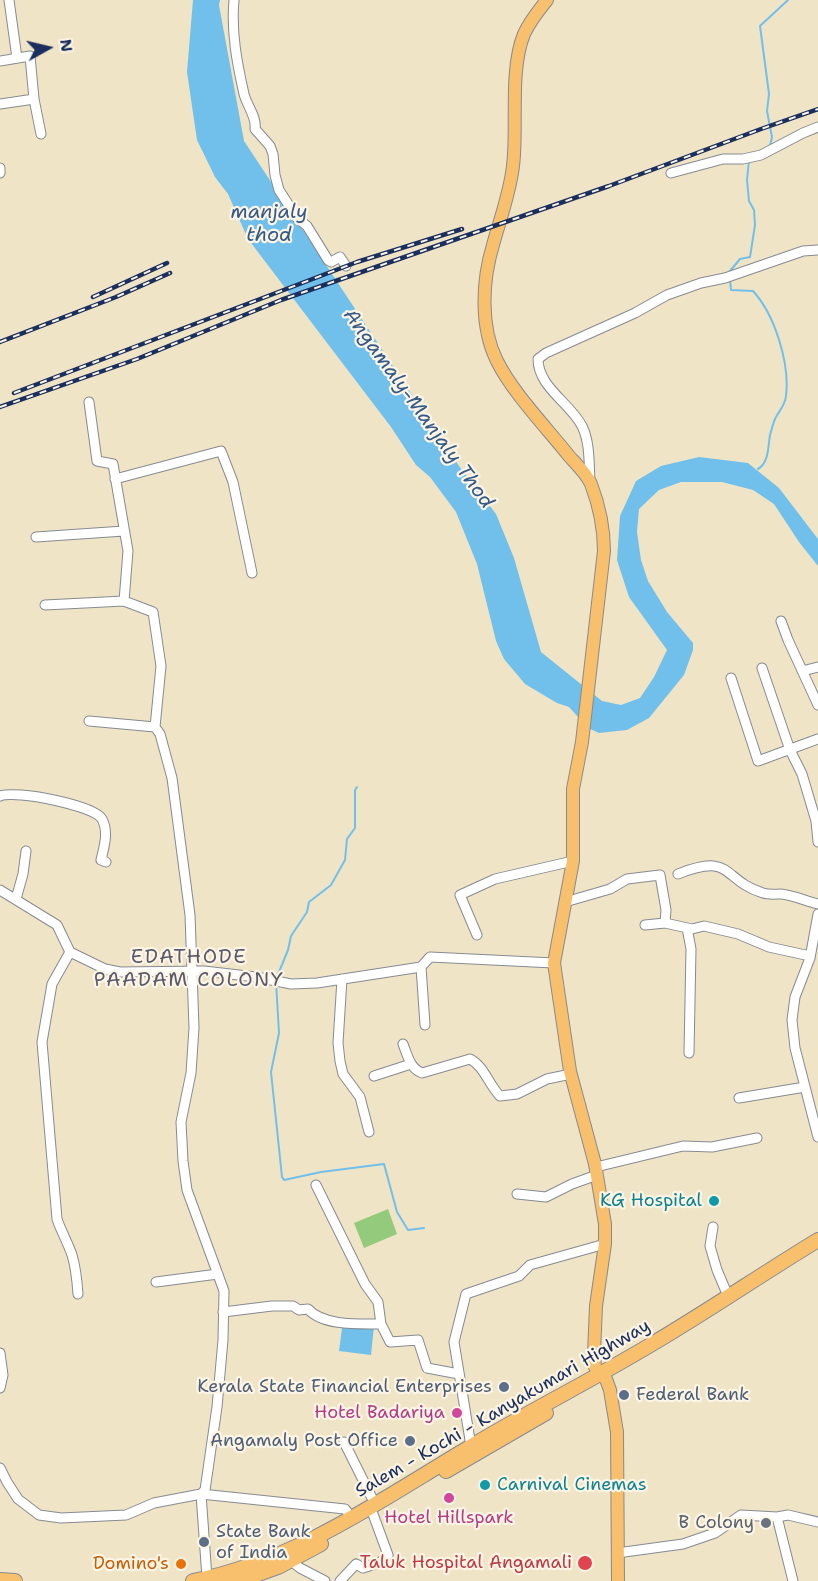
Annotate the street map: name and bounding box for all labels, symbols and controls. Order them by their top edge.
north arrow [18,18,78,78]
text: N [55,38,78,53]
water label: manjaly thod [231,201,307,248]
water label: Angamaly-Manjaly Thod [337,304,499,514]
district label: EDATHODE PAADAM COLONY [94,946,284,993]
place label: KG Hospital [600,1190,702,1212]
marker: KG Hospital [707,1194,721,1208]
street label: Salem - Kochi - Kanyakumari Highway [352,1315,654,1503]
place label: Kerala State Financial Enterprises [197,1376,492,1398]
marker: Kerala State Financial Enterprises [497,1380,511,1394]
place label: Federal Bank [636,1384,749,1406]
marker: Federal Bank [617,1388,631,1402]
place label: Hotel Badariya [314,1402,445,1424]
marker: Hotel Badariya [450,1406,464,1420]
place label: Angamaly Post Office [210,1430,398,1452]
marker: Angamaly Post Office [403,1434,417,1448]
place label: Carnival Cinemas [497,1474,647,1496]
marker: Carnival Cinemas [478,1478,492,1492]
marker: Hotel Hillspark [442,1491,456,1505]
place label: Hotel Hillspark [384,1507,514,1529]
place label: B Colony [679,1512,754,1534]
marker: B Colony [759,1516,773,1530]
place label: State Bank of India [216,1521,311,1564]
marker: State Bank of India [197,1535,211,1549]
place label: Taluk Hospital Angamali [360,1552,572,1574]
place label: Domino's [93,1553,169,1575]
marker: Taluk Hospital Angamali [576,1554,594,1572]
marker: Domino's [174,1557,188,1571]

